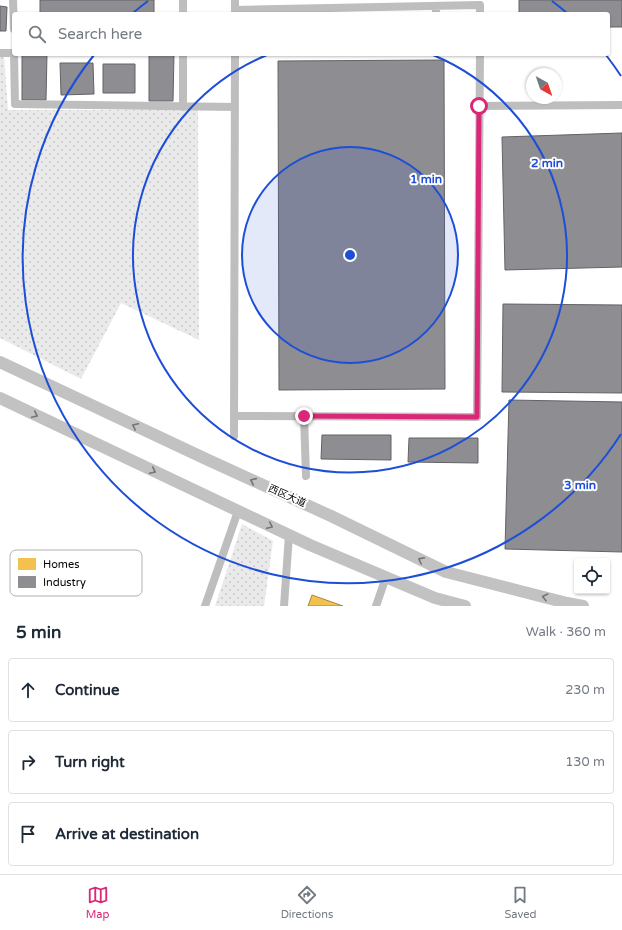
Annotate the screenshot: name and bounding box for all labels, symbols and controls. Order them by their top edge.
search box [12,12,610,56]
icon: search [26,23,48,45]
text: Search here [58,25,142,43]
north arrow [526,68,562,104]
route start [470,97,488,115]
text: 2 min [531,156,563,170]
text: 1 min [410,172,442,186]
centre of rings [343,248,357,262]
route end [295,407,313,425]
one-way arrow [31,410,39,418]
one-way arrow [132,423,139,431]
one-way arrow [148,466,156,474]
one-way arrow [250,478,257,486]
text: 3 min [564,478,596,492]
street label: 西区大道 [266,482,308,510]
one-way arrow [266,521,274,529]
legend [10,550,142,596]
one-way arrow [418,557,426,565]
text: Homes [43,558,79,571]
map controls [574,558,610,594]
button: locate [574,558,610,594]
text: Industry [43,576,86,589]
one-way arrow [542,593,549,602]
text: 5 min [16,622,61,643]
text: Walk · 360 m [526,624,606,640]
icon: ahead [17,679,39,701]
text: Continue [55,681,119,699]
text: 230 m [565,682,605,698]
icon: right [17,751,39,773]
text: Turn right [55,753,125,771]
text: 130 m [565,754,605,770]
icon: arrive [17,823,39,845]
text: Arrive at destination [55,825,199,843]
tab: Map [86,884,109,921]
tab: Directions [281,884,333,921]
tab: Saved [505,884,536,921]

